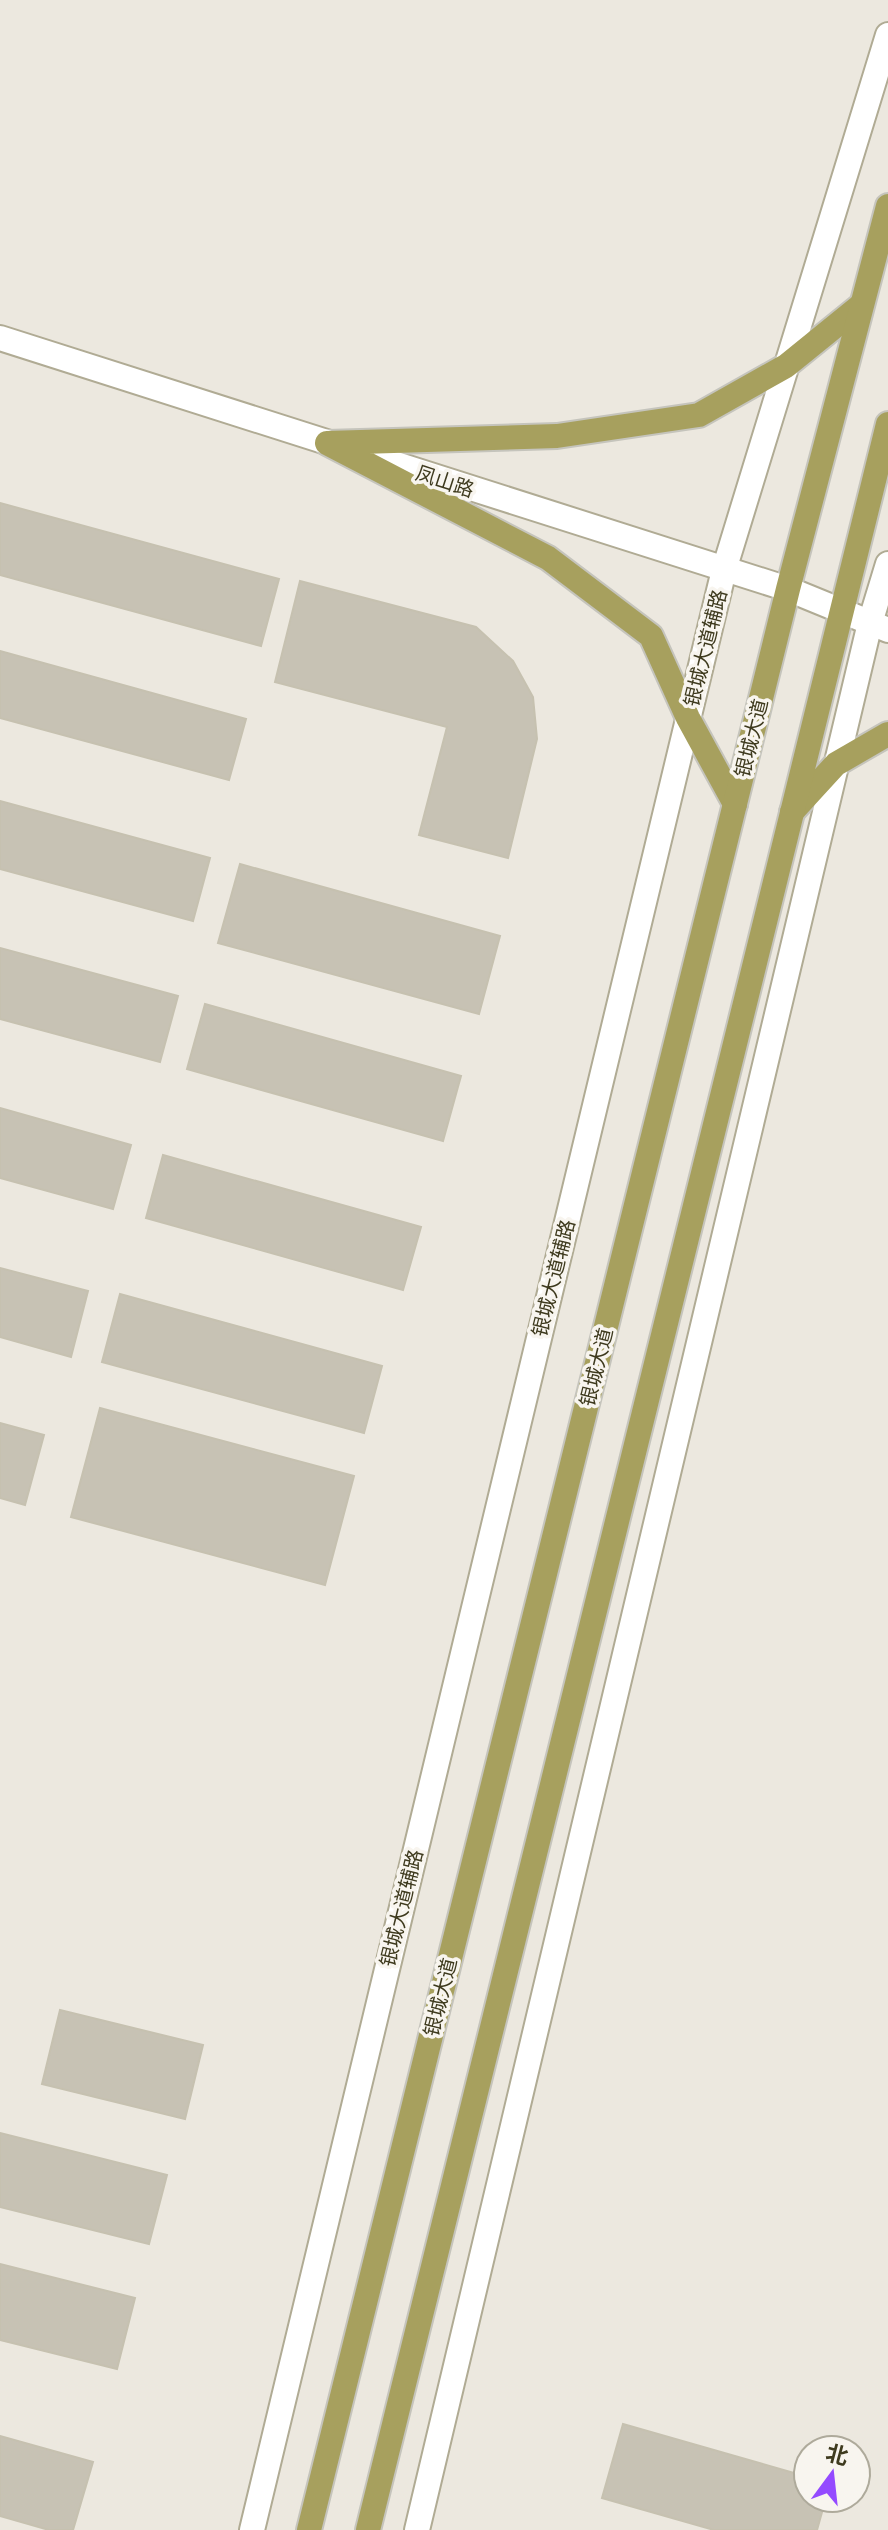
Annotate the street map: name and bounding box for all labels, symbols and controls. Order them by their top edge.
street label: 凤山路 [412,459,478,503]
street label: 银城大道辅路 [677,587,733,709]
street label: 银城大道 [728,696,774,780]
street label: 银城大道辅路 [525,1217,581,1339]
street label: 银城大道 [573,1325,619,1409]
street label: 银城大道辅路 [373,1847,429,1969]
street label: 银城大道 [417,1955,463,2039]
north arrow [792,2434,872,2514]
text: 北 [823,2436,852,2471]

